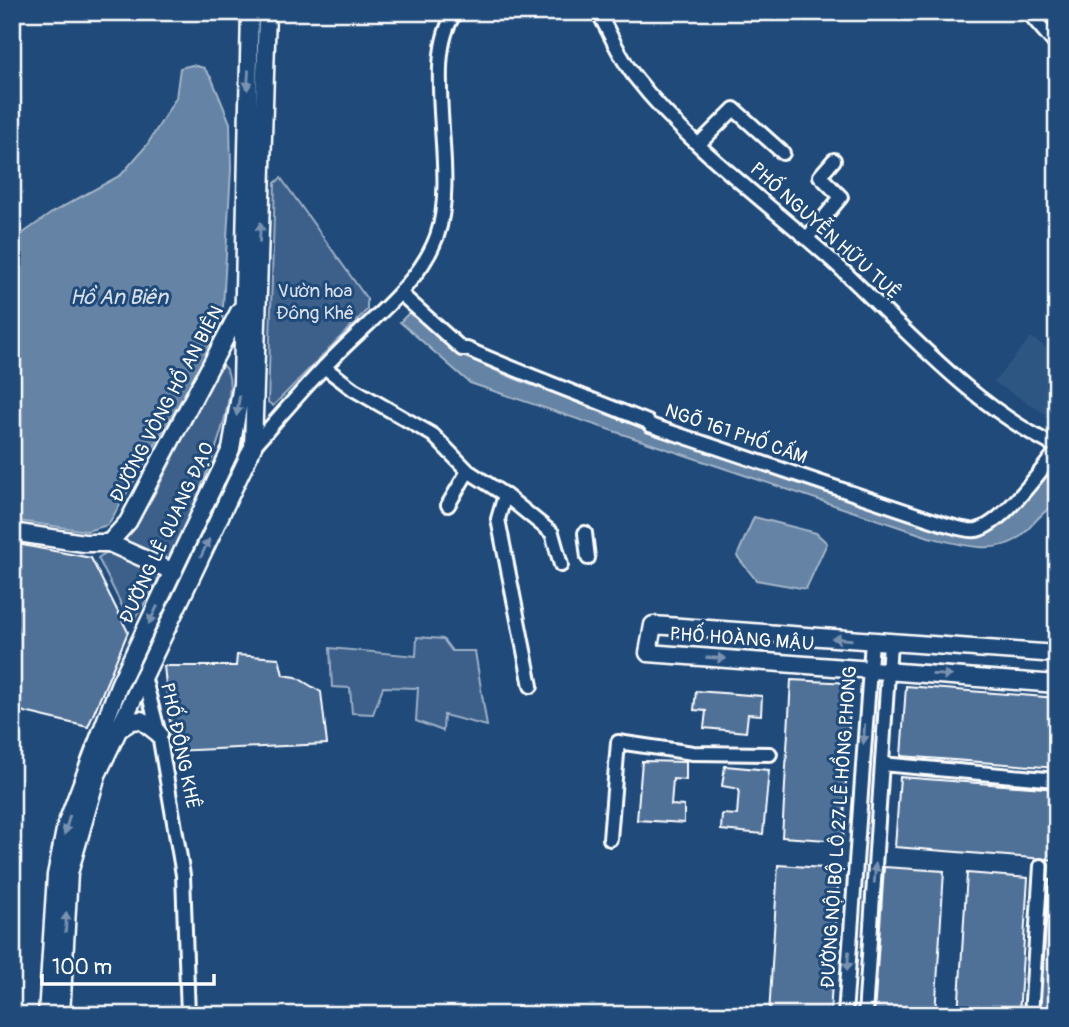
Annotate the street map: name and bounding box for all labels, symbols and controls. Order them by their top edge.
one-way arrow [242,70,253,92]
street label: PHỐ NGUYỄN HỮU TUỆ [745,156,906,305]
one-way arrow [254,220,265,242]
park label: Vườn hoa Đông Khê [276,279,354,325]
water label: Hồ An Biên [70,284,169,311]
street label: ĐƯỜNG VÒNG HỒ AN BIÊN [103,300,229,507]
one-way arrow [232,395,243,417]
street label: NGÕ 161 PHỐ CẤM [662,397,811,470]
street label: ĐƯỜNG LÊ QUANG ĐẠO [114,439,220,627]
one-way arrow [199,538,210,558]
one-way arrow [147,605,159,625]
street label: PHỐ HOÀNG MẬU [669,620,815,656]
one-way arrow [831,633,853,644]
one-way arrow [705,653,727,664]
street label: ĐƯỜNG NỘI BỘ LÔ 27 LÊ HỒNG PHONG [814,665,862,989]
one-way arrow [932,670,954,681]
street label: PHỐ ĐÔNG KHÊ [155,680,207,811]
one-way arrow [858,723,869,745]
one-way arrow [61,815,71,836]
one-way arrow [869,862,880,884]
one-way arrow [61,911,72,933]
scale bar [42,943,214,987]
one-way arrow [842,950,853,972]
text: 100 m [52,954,112,981]

